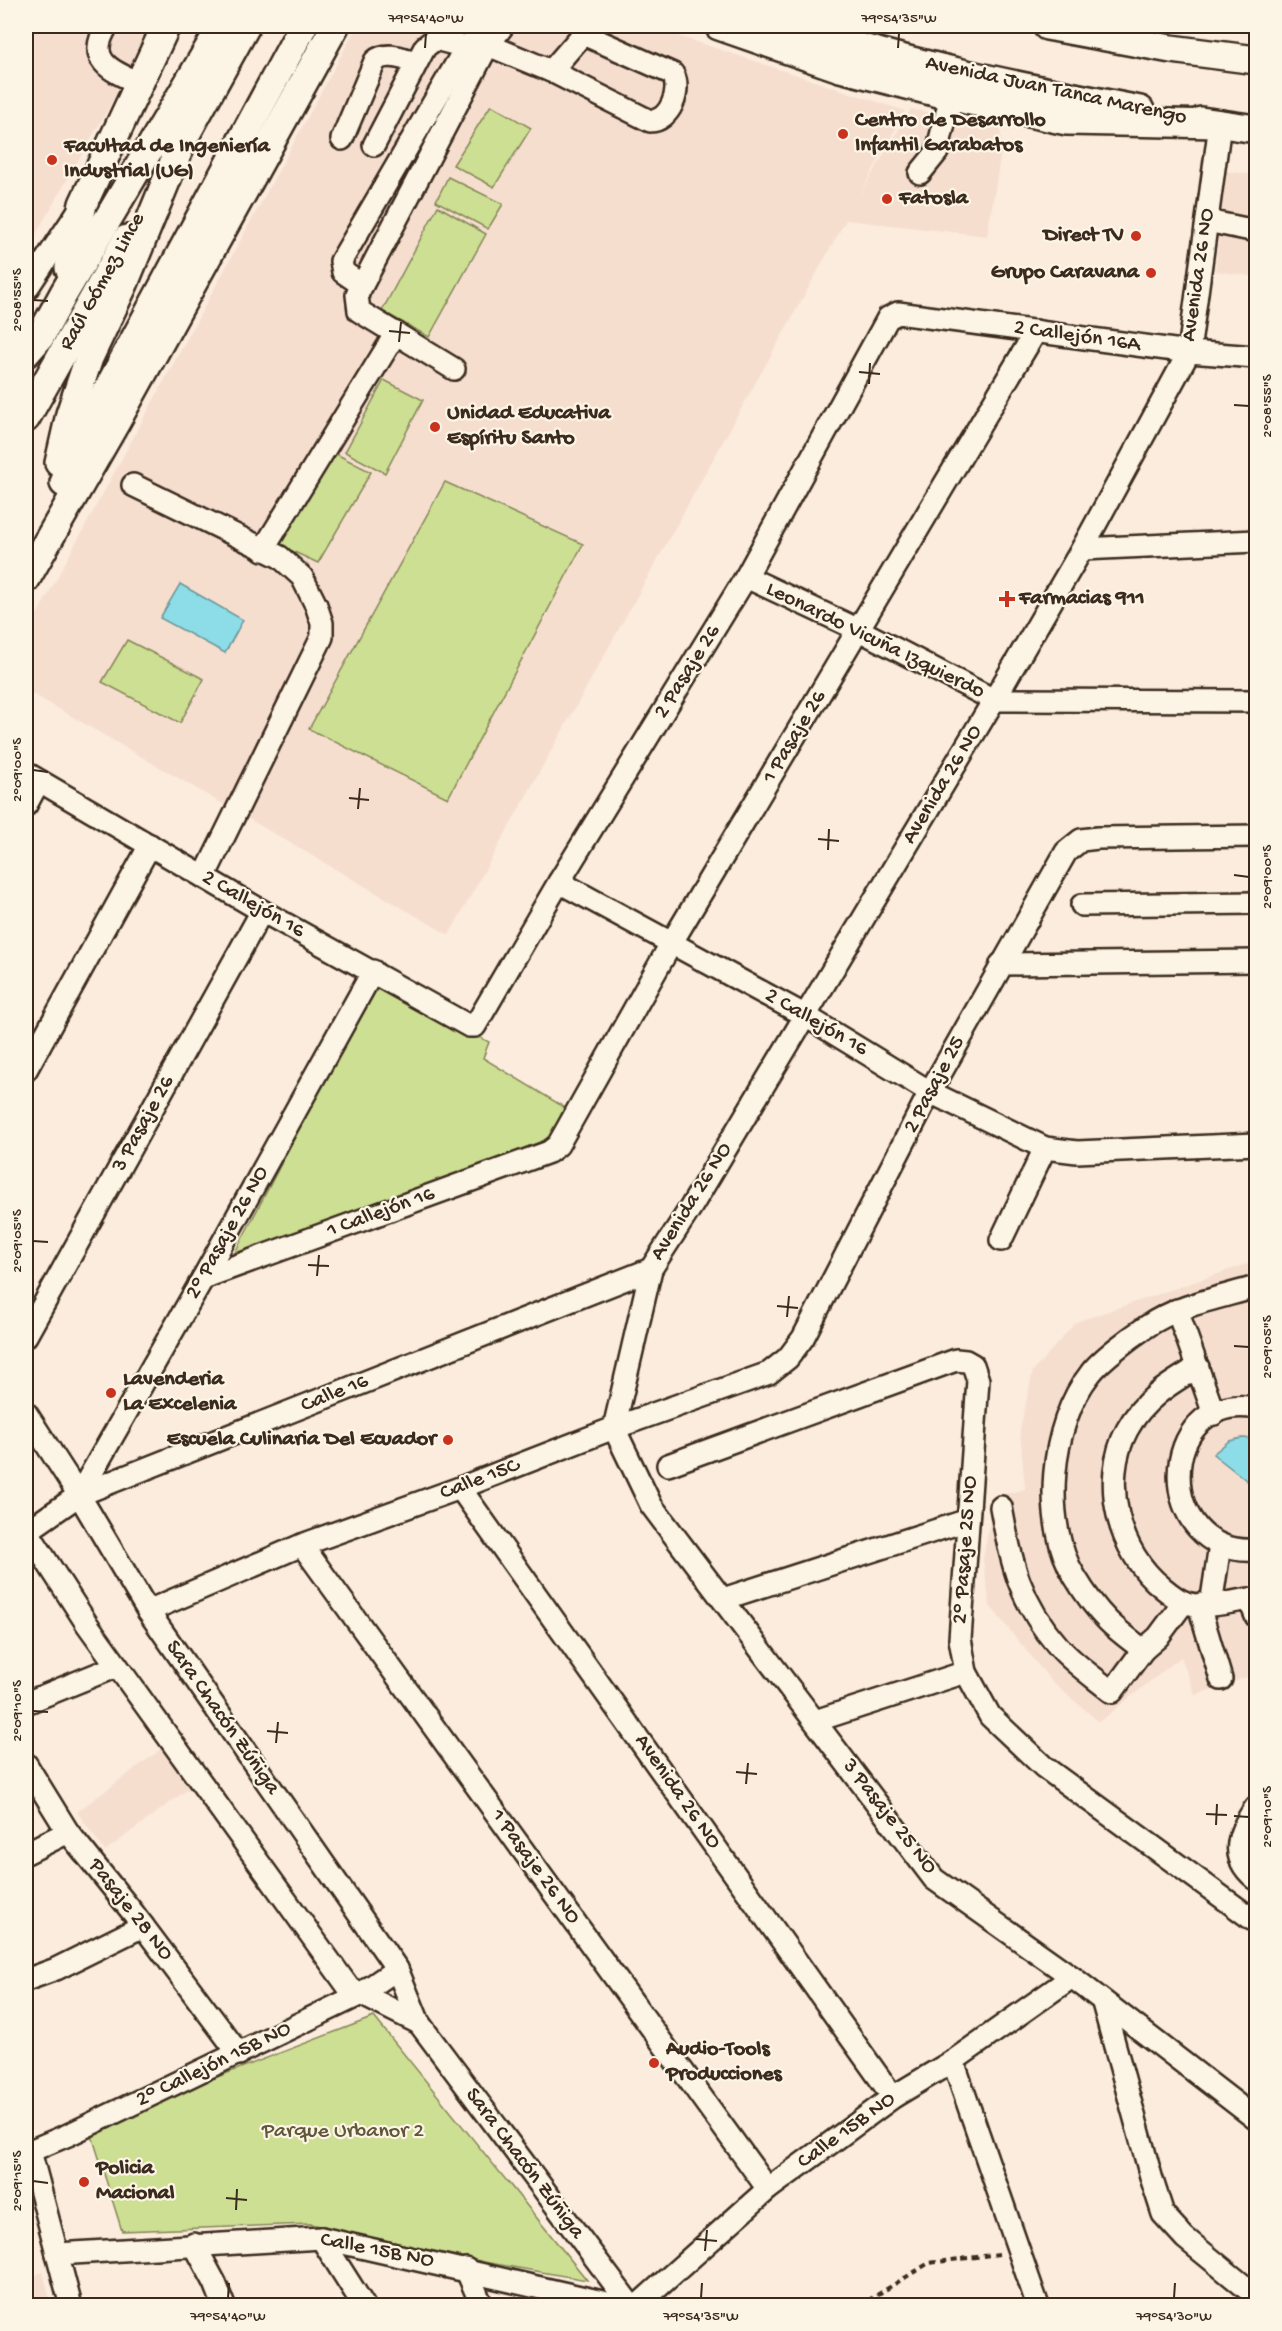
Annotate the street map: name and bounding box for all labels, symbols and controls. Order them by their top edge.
text: 79°54'40"W [387,10,464,28]
text: 79°54'35"W [860,10,937,28]
street label: Avenida Juan Tanca Marengo [923,51,1189,131]
place label: Centro de Desarrollo Infantil Garabatos [854,108,1046,159]
marker: Centro de Desarrollo Infantil Garabatos [836,127,850,141]
place label: Facultad de Ingeniería Industrial (UG) [63,134,272,185]
marker: Facultad de Ingeniería Industrial (UG) [45,153,59,167]
place label: Fatosla [898,186,970,212]
marker: Fatosla [880,192,894,206]
street label: Avenida 26 NO [1177,207,1221,343]
street label: Raúl Gómez Lince [54,208,152,355]
place label: Direct TV [1041,223,1124,249]
marker: Direct TV [1129,229,1143,243]
place label: Grupo Caravana [991,260,1141,286]
marker: Grupo Caravana [1144,266,1158,280]
text: 2°08'55"S [9,268,27,332]
street label: 2 Callejón 16A [1012,315,1143,359]
text: 2°08'55"S [1259,374,1277,438]
place label: Unidad Educativa Espíritu Santo [447,401,612,452]
marker: Unidad Educativa Espíritu Santo [428,420,442,434]
street label: Leonardo Vicuña Izquierdo [761,577,989,705]
place label: Farmacias 911 [1018,586,1145,612]
marker: Farmacias 911 [1000,592,1014,606]
street label: 2 Pasaje 26 [649,620,727,724]
street label: 1 Pasaje 26 [757,685,833,789]
street label: Avenida 26 NO [897,721,989,849]
text: 2°09'00"S [9,738,27,802]
text: 2°09'00"S [1259,845,1277,909]
street label: 2 Callejón 16 [197,865,310,945]
street label: 2 Callejón 16 [760,983,873,1063]
street label: 2 Pasaje 25 [899,1032,971,1138]
street label: 3 Pasaje 26 [106,1071,182,1178]
street label: Avenida 26 NO [645,1138,739,1266]
street label: 2° Pasaje 26 NO [181,1162,275,1304]
street label: 1 Callejón 16 [323,1181,439,1245]
text: 2°09'05"S [9,1209,27,1273]
text: 2°09'05"S [1259,1315,1277,1379]
place label: Lavenderia La Excelenia [123,1367,238,1418]
street label: Calle 16 [297,1368,373,1419]
marker: Lavenderia La Excelenia [104,1386,118,1400]
place label: Escuela Culinaria Del Ecuador [167,1427,438,1453]
marker: Escuela Culinaria Del Ecuador [441,1433,455,1447]
street label: Calle 15C [437,1452,525,1507]
street label: 2° Pasaje 25 NO [948,1475,984,1625]
street label: Sara Chacón Zúñiga [159,1636,285,1801]
text: 2°09'10"S [9,1680,27,1742]
street label: Avenida 26 NO [628,1730,726,1854]
street label: 3 Pasaje 25 NO [835,1753,942,1880]
text: 2°09'10"S [1259,1786,1277,1848]
street label: 1 Pasaje 26 NO [484,1803,586,1930]
street label: Pasaje 28 NO [81,1853,178,1967]
street label: 2° Callejón 15B NO [132,2016,296,2114]
place label: Audio-Tools Producciones [665,2037,784,2088]
marker: Audio-Tools Producciones [647,2056,661,2070]
street label: Sara Chacón Zúñiga [459,2083,590,2245]
street label: Calle 15B NO [793,2087,901,2175]
park label: Parque Urbanor 2 [261,2119,424,2145]
text: 2°09'15"S [9,2150,27,2212]
place label: Policia Macional [95,2156,175,2207]
marker: Policia Macional [77,2175,91,2189]
street label: Calle 15B NO [318,2227,436,2275]
text: 79°54'40"W [189,2308,266,2326]
text: 79°54'35"W [662,2308,739,2326]
text: 79°54'30"W [1135,2308,1212,2326]

